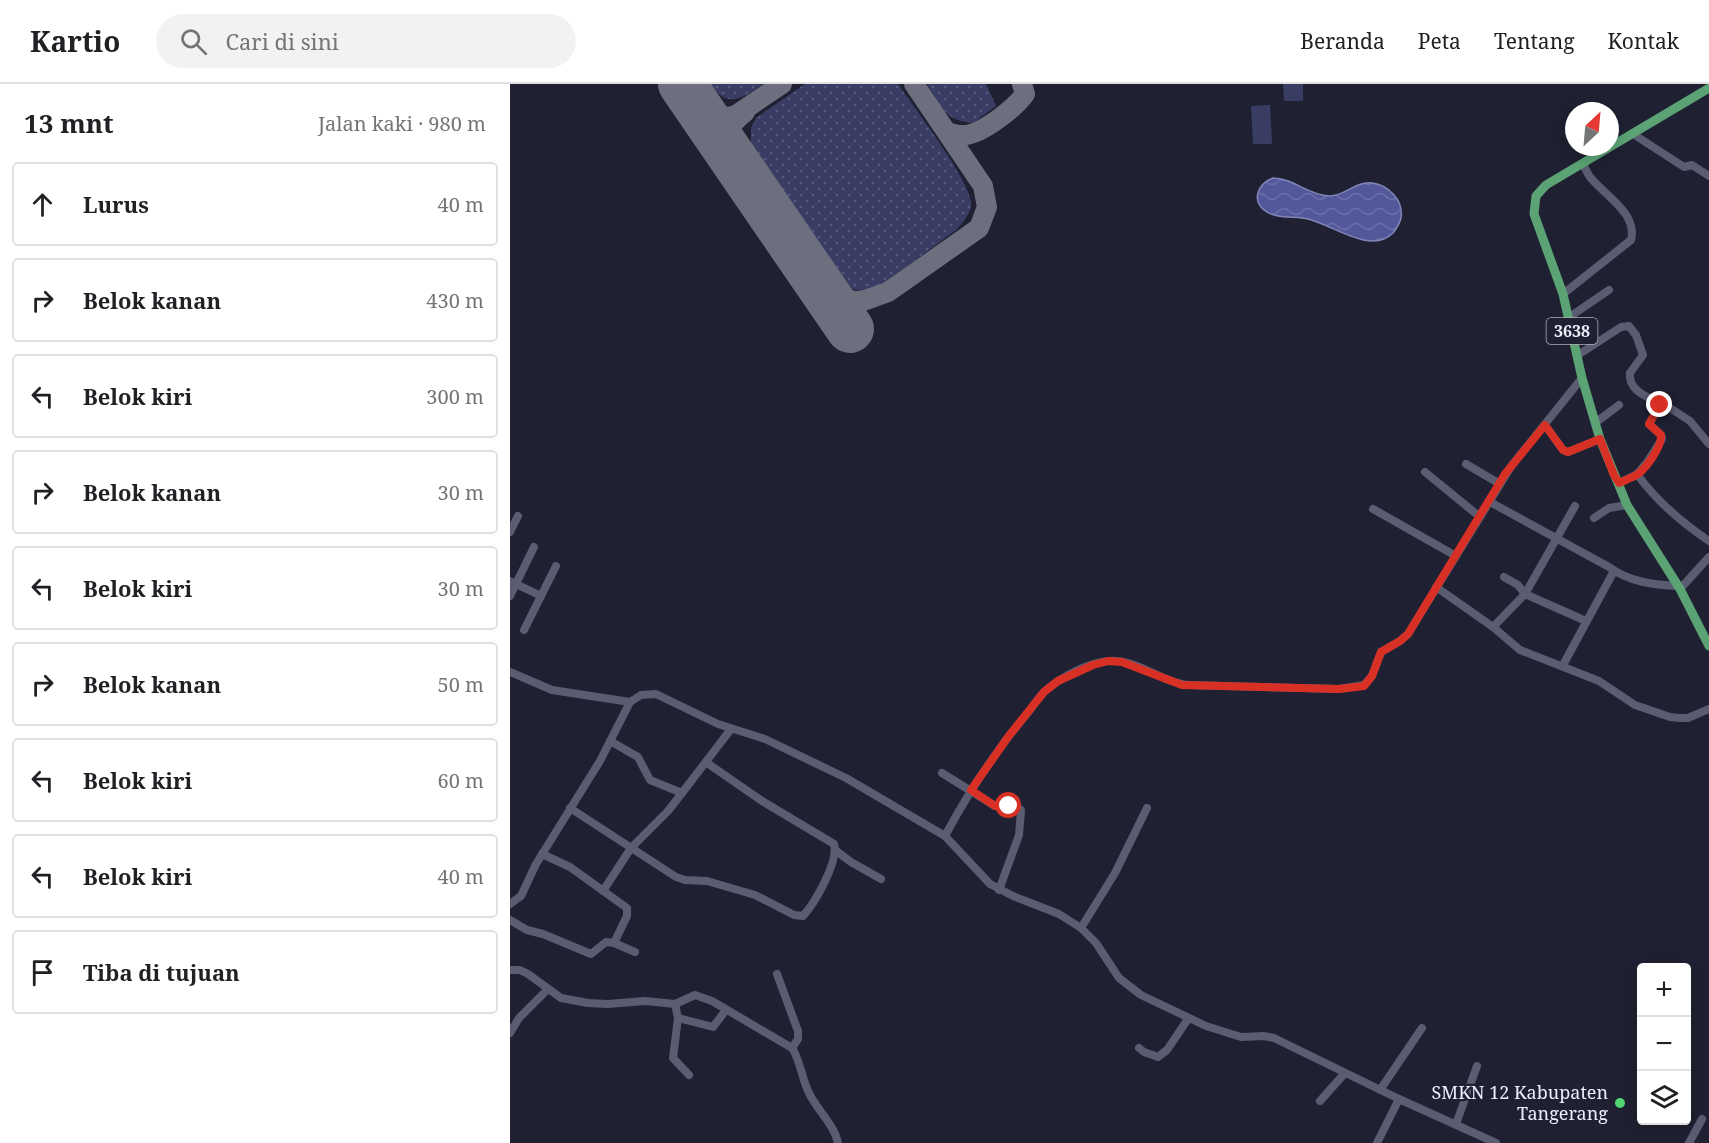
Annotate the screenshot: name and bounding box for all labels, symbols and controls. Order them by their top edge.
search box [156,14,576,68]
text: Kartio [30,22,120,60]
icon: search [177,25,210,58]
text: Cari di sini [225,26,339,56]
text: Beranda [1300,27,1385,55]
text: Peta [1418,27,1461,55]
text: Tentang [1494,27,1575,55]
text: Kontak [1608,27,1679,55]
north arrow [1565,102,1619,156]
text: 13 mnt [24,105,114,141]
text: Jalan kaki · 980 m [318,110,486,137]
icon: ahead [26,188,59,221]
text: Lurus [83,189,149,219]
text: 40 m [438,191,484,218]
icon: right [26,284,59,317]
text: Belok kanan [83,285,221,315]
text: 430 m [426,287,484,314]
road number: 3638 [1546,318,1598,344]
icon: left [26,380,59,413]
text: Belok kiri [83,381,192,411]
text: 300 m [426,383,484,410]
route end [1646,391,1672,417]
icon: right [26,476,59,509]
text: Belok kanan [83,477,221,507]
text: 30 m [438,479,484,506]
icon: left [26,572,59,605]
text: Belok kiri [83,573,192,603]
text: 30 m [438,575,484,602]
icon: right [26,668,59,701]
text: Belok kanan [83,669,221,699]
text: 50 m [438,671,484,698]
icon: left [26,764,59,797]
text: Belok kiri [83,765,192,795]
text: 60 m [438,767,484,794]
route start [995,792,1021,818]
icon: left [26,860,59,893]
text: Belok kiri [83,861,192,891]
text: 40 m [438,863,484,890]
icon: arrive [26,956,59,989]
text: Tiba di tujuan [83,957,240,987]
map controls [1637,963,1691,1125]
button: + [1637,963,1691,1017]
button: − [1637,1017,1691,1071]
button: layers [1637,1071,1691,1125]
place label: SMKN 12 Kabupaten Tangerang [1432,1080,1608,1125]
marker: SMKN 12 Kabupaten Tangerang [1613,1096,1627,1110]

